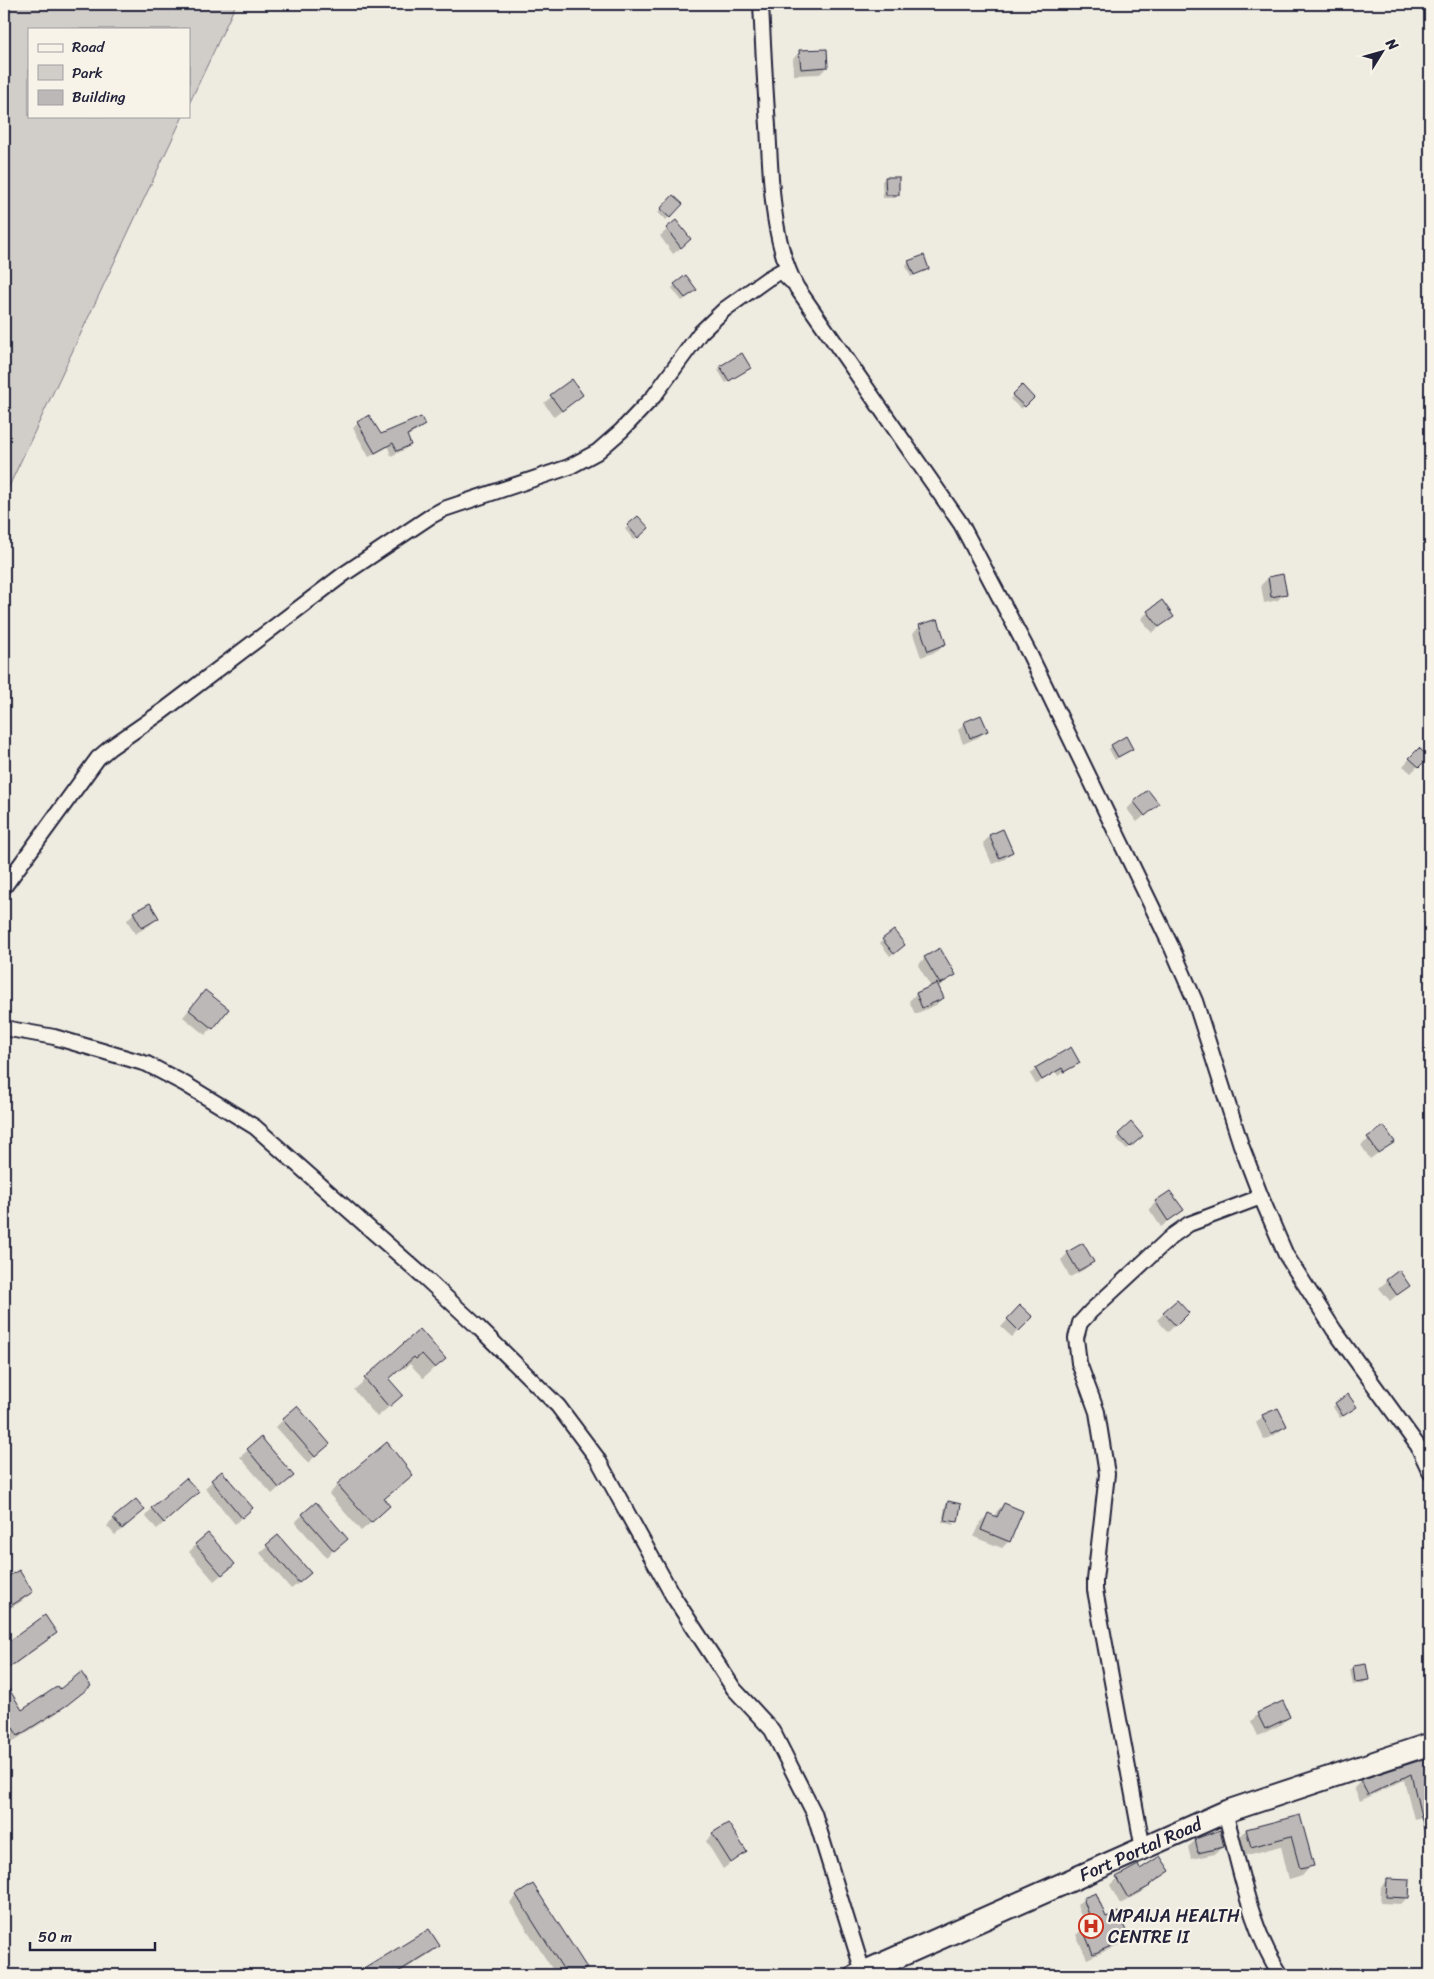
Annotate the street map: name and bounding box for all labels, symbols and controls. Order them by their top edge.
legend [28,28,190,118]
north arrow [1356,28,1406,78]
text: N [1378,32,1405,56]
text: Road [72,34,105,60]
text: Park [72,60,103,86]
text: Building [72,84,126,110]
street label: Fort Portal Road [1074,1808,1208,1891]
place label: MPAIJA HEALTH CENTRE II [1108,1900,1240,1953]
hospital icon: MPAIJA HEALTH CENTRE II [1078,1913,1104,1939]
scale bar [30,1919,155,1951]
text: 50 m [38,1924,73,1950]

